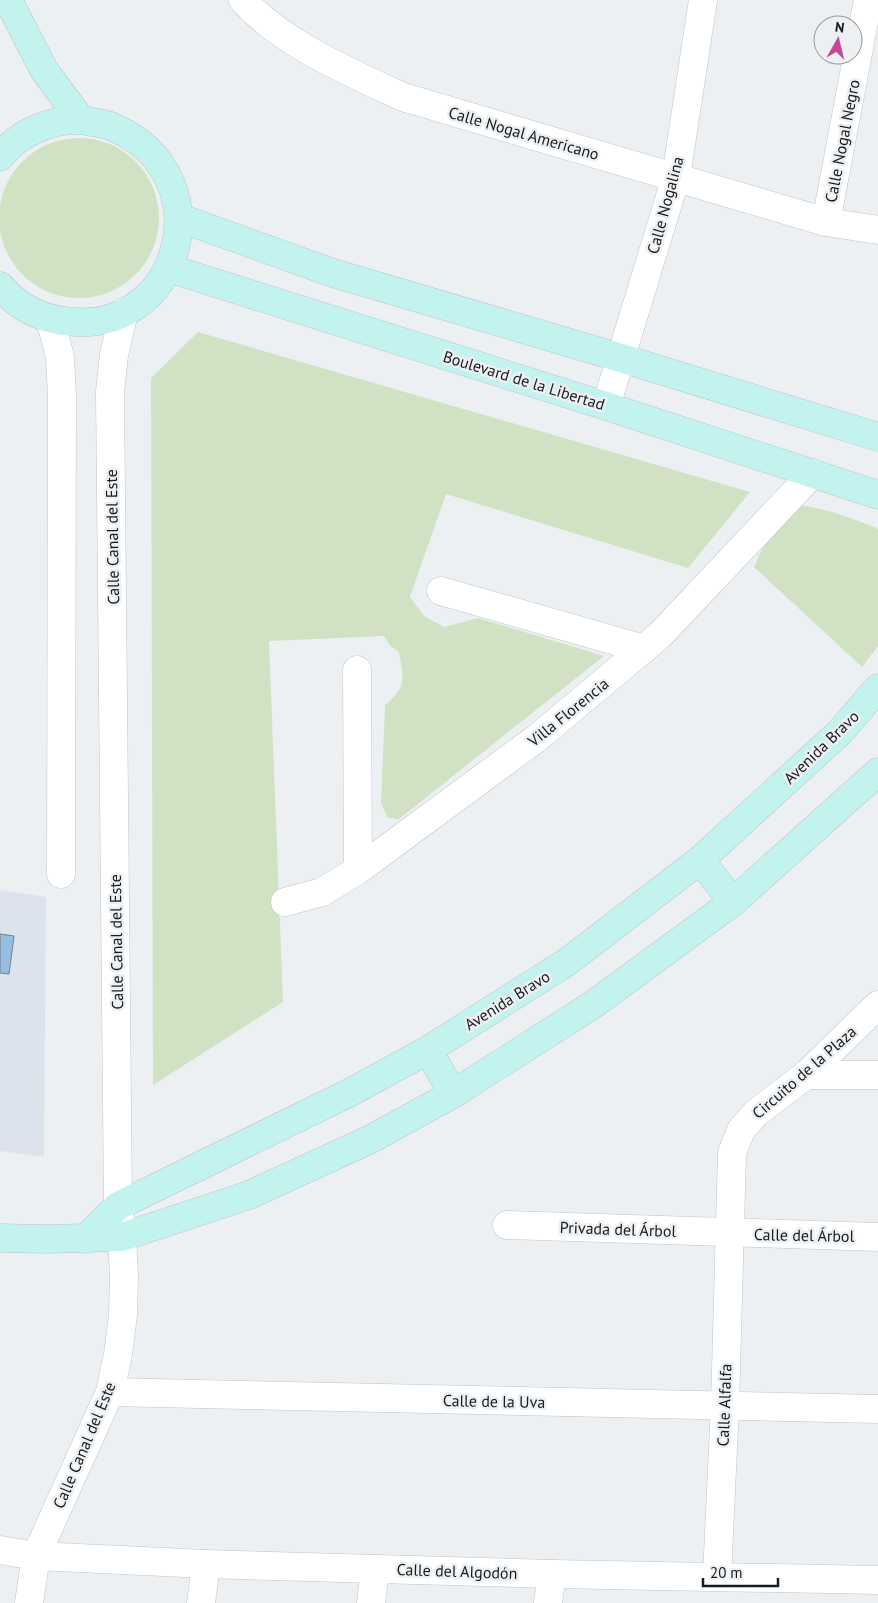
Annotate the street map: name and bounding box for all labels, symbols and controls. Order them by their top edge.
north arrow [813,15,863,65]
text: N [834,18,846,37]
street label: Calle Nogal Negro [820,78,864,204]
street label: Calle Nogal Americano [446,102,602,164]
street label: Calle Nogalina [642,154,688,256]
street label: Boulevard de la Libertad [441,346,607,414]
street label: Calle Canal del Este [101,469,123,605]
street label: Villa Florencia [523,673,612,751]
street label: Avenida Bravo [779,706,863,788]
street label: Calle Canal del Este [105,874,127,1010]
street label: Avenida Bravo [461,966,553,1034]
street label: Circuito de la Plaza [748,1021,860,1123]
street label: Privada del Árbol [559,1217,677,1241]
street label: Calle del Árbol [754,1224,855,1246]
street label: Calle Alfalfa [713,1363,735,1447]
street label: Calle Canal del Este [48,1379,120,1511]
street label: Calle de la Uva [443,1390,545,1412]
scale bar [703,1556,778,1588]
street label: Calle del Algodón [396,1559,518,1583]
text: 20 m [710,1563,743,1582]

